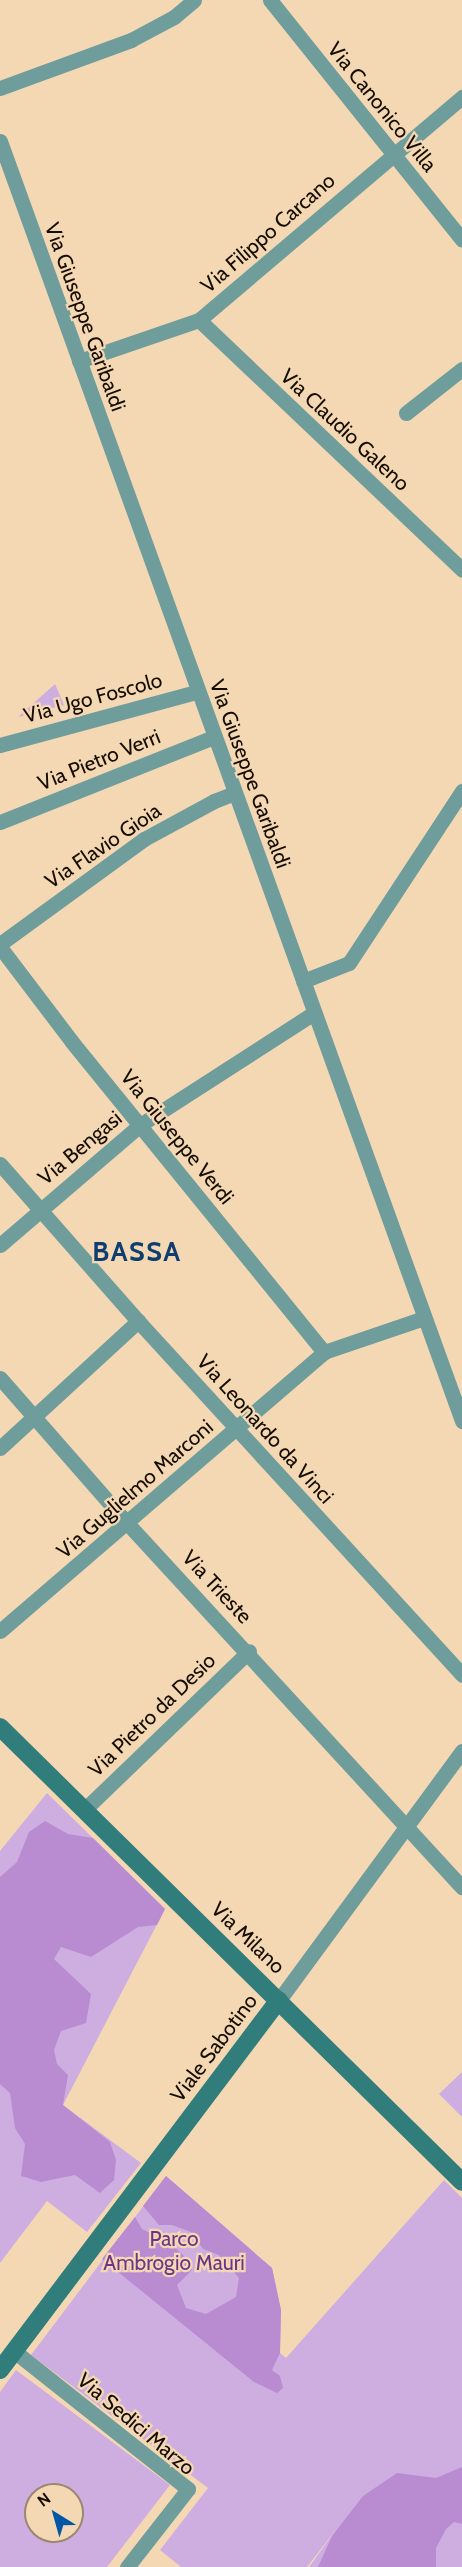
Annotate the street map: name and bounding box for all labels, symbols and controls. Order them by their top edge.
street label: Via Canonico Villa [322,37,442,177]
street label: Via Filippo Carcano [196,168,340,298]
street label: Via Giuseppe Garibaldi [39,219,131,415]
street label: Via Claudio Galeno [275,364,415,496]
street label: Via Ugo Foscolo [21,667,165,729]
street label: Via Giuseppe Garibaldi [204,676,296,872]
street label: Via Pietro Verri [34,724,164,796]
street label: Via Flavio Gioia [40,798,166,894]
street label: Via Giuseppe Verdi [115,1065,239,1209]
street label: Via Bengasi [33,1106,127,1190]
district label: BASSA [92,1236,182,1268]
street label: Via Leonardo da Vinci [191,1349,339,1509]
street label: Via Guglielmo Marconi [52,1414,218,1564]
street label: Via Trieste [177,1545,257,1629]
street label: Via Pietro da Desio [83,1648,221,1782]
street label: Via Milano [206,1897,290,1979]
street label: Viale Sabotino [165,1989,263,2107]
park label: Parco Ambrogio Mauri [103,2226,245,2276]
street label: Via Sedici Marzo [72,2368,200,2480]
north arrow [24,2483,84,2543]
text: N [34,2489,54,2511]

